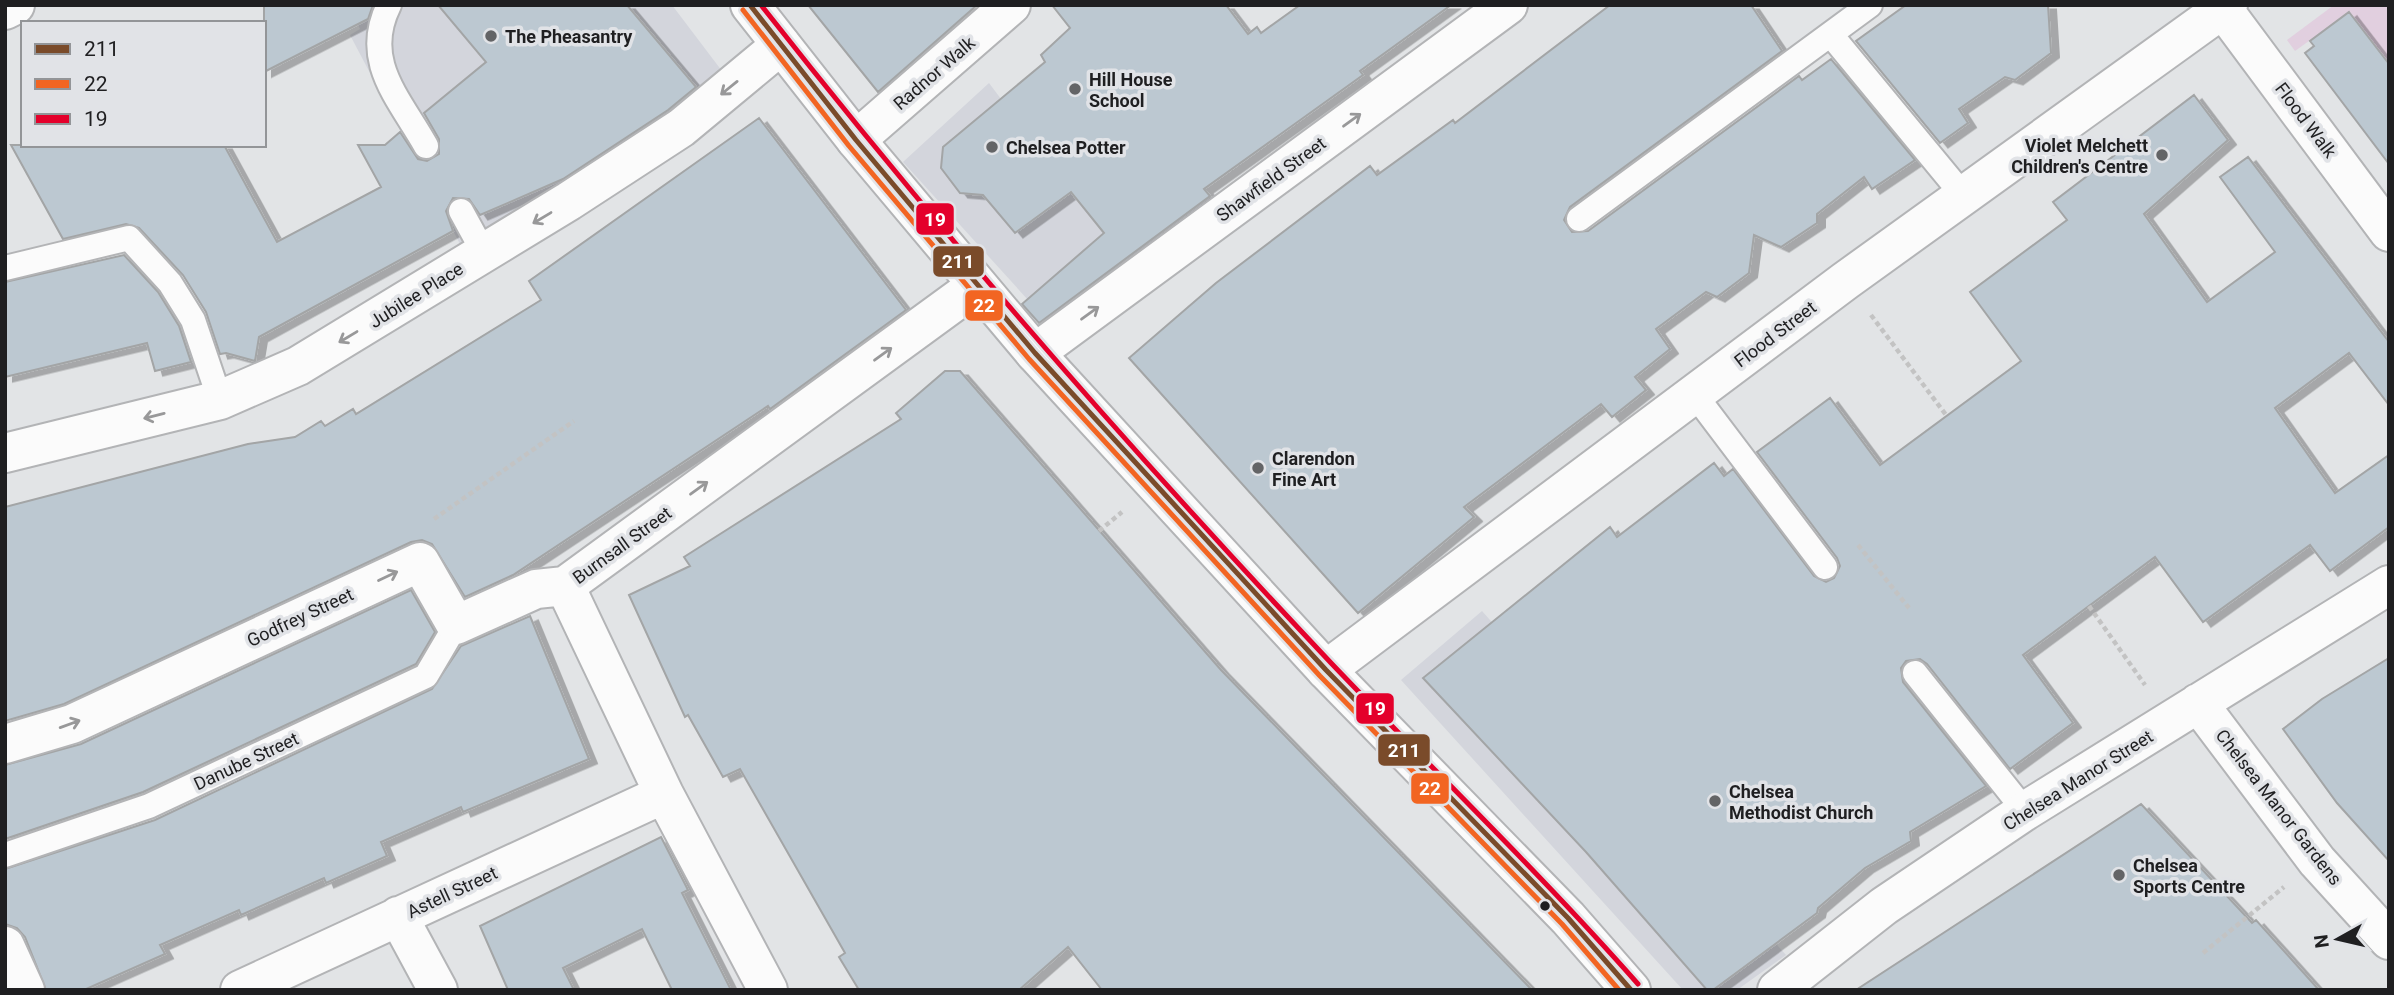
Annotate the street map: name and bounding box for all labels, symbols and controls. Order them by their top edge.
legend [21,21,266,147]
place label: The Pheasantry [505,26,633,47]
marker: The Pheasantry [483,28,499,44]
street label: Radnor Walk [889,31,980,114]
text: 211 [84,37,119,61]
place label: Hill House School [1089,69,1173,111]
text: 22 [84,72,108,96]
street label: Flood Walk [2271,78,2342,162]
one-way arrow [720,81,738,96]
marker: Hill House School [1067,81,1083,97]
text: 19 [84,107,108,131]
one-way arrow [1342,112,1361,127]
street label: Shawfield Street [1212,132,1330,226]
place label: Violet Melchett Children's Centre [2011,135,2148,177]
place label: Chelsea Potter [1006,137,1126,158]
marker: Chelsea Potter [984,139,1000,155]
marker: Violet Melchett Children's Centre [2154,147,2170,163]
line badge: 19 [915,202,955,236]
text: 19 [924,208,946,231]
one-way arrow [533,210,552,225]
line badge: 211 [932,245,985,278]
text: 211 [942,250,974,273]
street label: Jubilee Place [365,258,467,332]
line badge: 22 [964,289,1004,322]
text: 22 [973,294,995,317]
street label: Flood Street [1730,296,1820,372]
one-way arrow [1080,305,1099,320]
one-way arrow [338,330,358,344]
one-way arrow [873,347,892,361]
one-way arrow [143,410,166,423]
place label: Clarendon Fine Art [1272,448,1355,490]
marker: Clarendon Fine Art [1250,460,1266,476]
one-way arrow [689,481,708,496]
street label: Burnsall Street [569,502,676,588]
one-way arrow [377,569,398,583]
street label: Godfrey Street [244,583,357,651]
line badge: 19 [1355,692,1395,725]
text: 19 [1364,697,1386,720]
one-way arrow [59,717,81,729]
street label: Chelsea Manor Street [1999,725,2157,835]
street label: Chelsea Manor Gardens [2212,725,2346,889]
street label: Danube Street [190,728,302,794]
line badge: 211 [1377,733,1431,767]
text: 211 [1388,739,1420,762]
line badge: 22 [1410,772,1450,805]
text: 22 [1419,777,1441,800]
place label: Chelsea Methodist Church [1729,781,1873,823]
marker: Chelsea Methodist Church [1707,793,1723,809]
place label: Chelsea Sports Centre [2133,855,2245,897]
street label: Astell Street [404,862,501,922]
marker: Chelsea Sports Centre [2111,867,2127,883]
unlabelled marker [1538,899,1552,913]
north arrow [2303,904,2373,974]
text: N [2309,933,2334,950]

